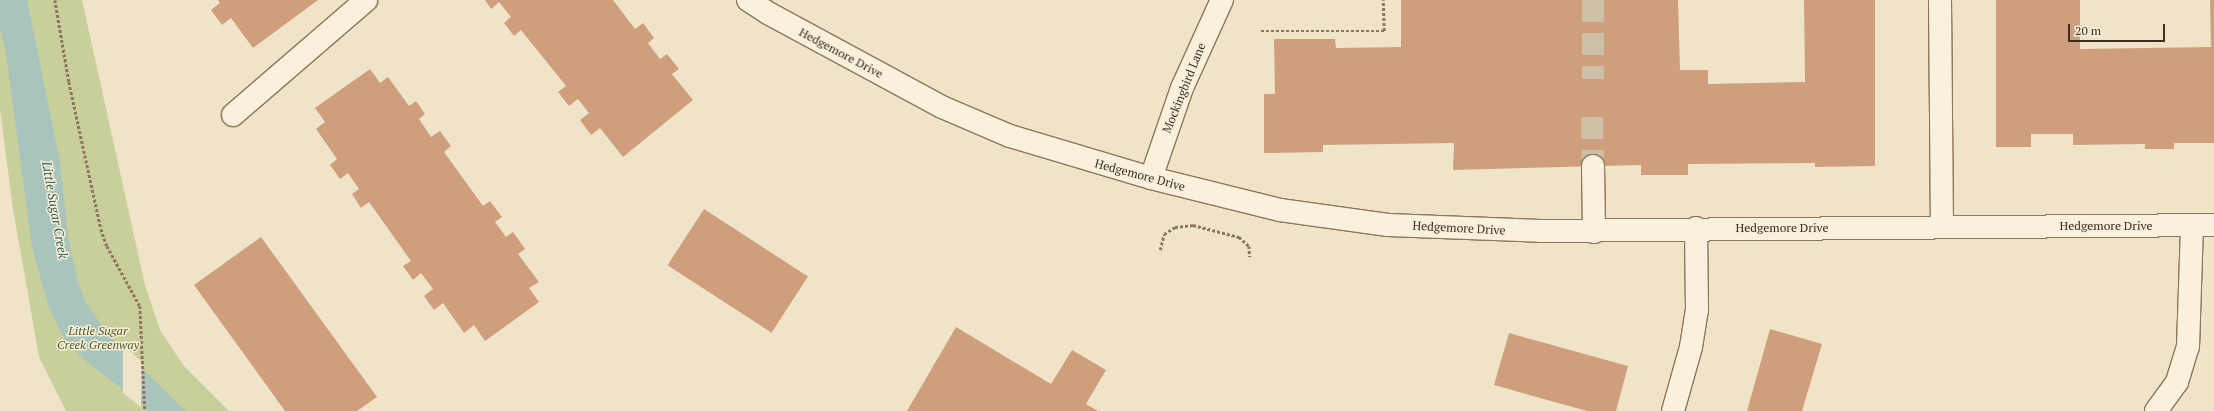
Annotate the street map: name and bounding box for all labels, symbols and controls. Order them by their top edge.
scale bar [2070,16,2167,42]
text: 20 m [2075,23,2101,38]
street label: Hedgemore Drive [797,25,885,81]
street label: Mockingbird Lane [1159,41,1209,135]
street label: Hedgemore Drive [1093,156,1187,194]
water label: Little Sugar Creek [39,160,71,260]
street label: Hedgemore Drive [1412,218,1506,238]
street label: Hedgemore Drive [2060,219,2152,233]
street label: Hedgemore Drive [1736,221,1828,235]
park label: Little Sugar Creek Greenway [57,324,139,352]

